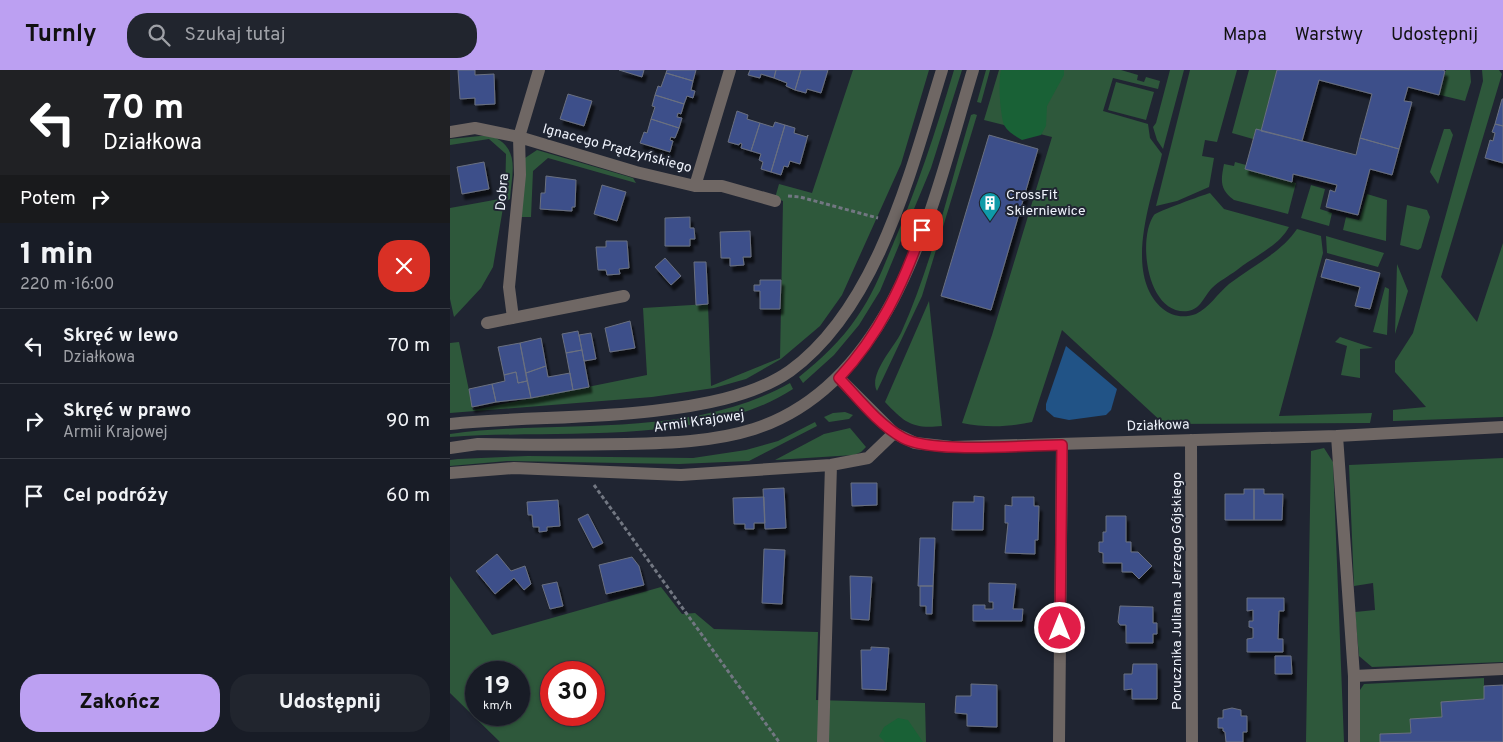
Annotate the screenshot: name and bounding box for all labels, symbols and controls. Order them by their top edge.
search box [127,13,477,58]
text: Turnly [25,20,97,50]
icon: search [145,21,173,49]
text: Szukaj tutaj [185,23,286,47]
text: Mapa [1223,24,1267,47]
text: Warstwy [1295,24,1363,47]
text: Udostępnij [1391,24,1478,47]
text: 70 m [103,87,184,131]
icon: left [20,90,85,155]
street label: Ignacego Prądzyńskiego [540,121,694,177]
text: Działkowa [103,130,202,157]
street label: Dobra [493,173,513,211]
icon: right [86,185,114,213]
text: Potem [20,187,76,211]
place label: CrossFit Skierniewice [1006,187,1085,220]
building icon: CrossFit Skierniewice [978,191,1002,222]
pin [901,209,943,251]
icon: arrive [908,216,936,244]
text: 1 min [20,237,93,274]
button: close [378,240,430,292]
text: 220 m · 16:00 [20,275,114,295]
text: Skręć w lewo [63,324,178,348]
icon: left [20,332,48,360]
text: 70 m [388,334,430,358]
text: Działkowa [63,348,135,368]
text: Skręć w prawo [63,399,191,423]
icon: right [20,407,48,435]
street label: Armii Krajowej [652,407,746,437]
text: 90 m [386,409,430,433]
street label: Działkowa [1126,416,1190,436]
text: Armii Krajowej [63,423,168,443]
street label: Porucznika Juliana Jerzego Gójskiego [1169,472,1186,710]
icon: arrive [20,482,48,510]
text: Cel podróży [63,484,168,508]
text: 60 m [386,484,430,508]
position arrow [1033,601,1085,653]
speed limit sign: 30 [540,661,605,726]
text: 19 [485,671,510,703]
button: Zakończ [20,674,220,732]
button: Udostępnij [230,674,430,732]
text: km/h [483,698,512,714]

